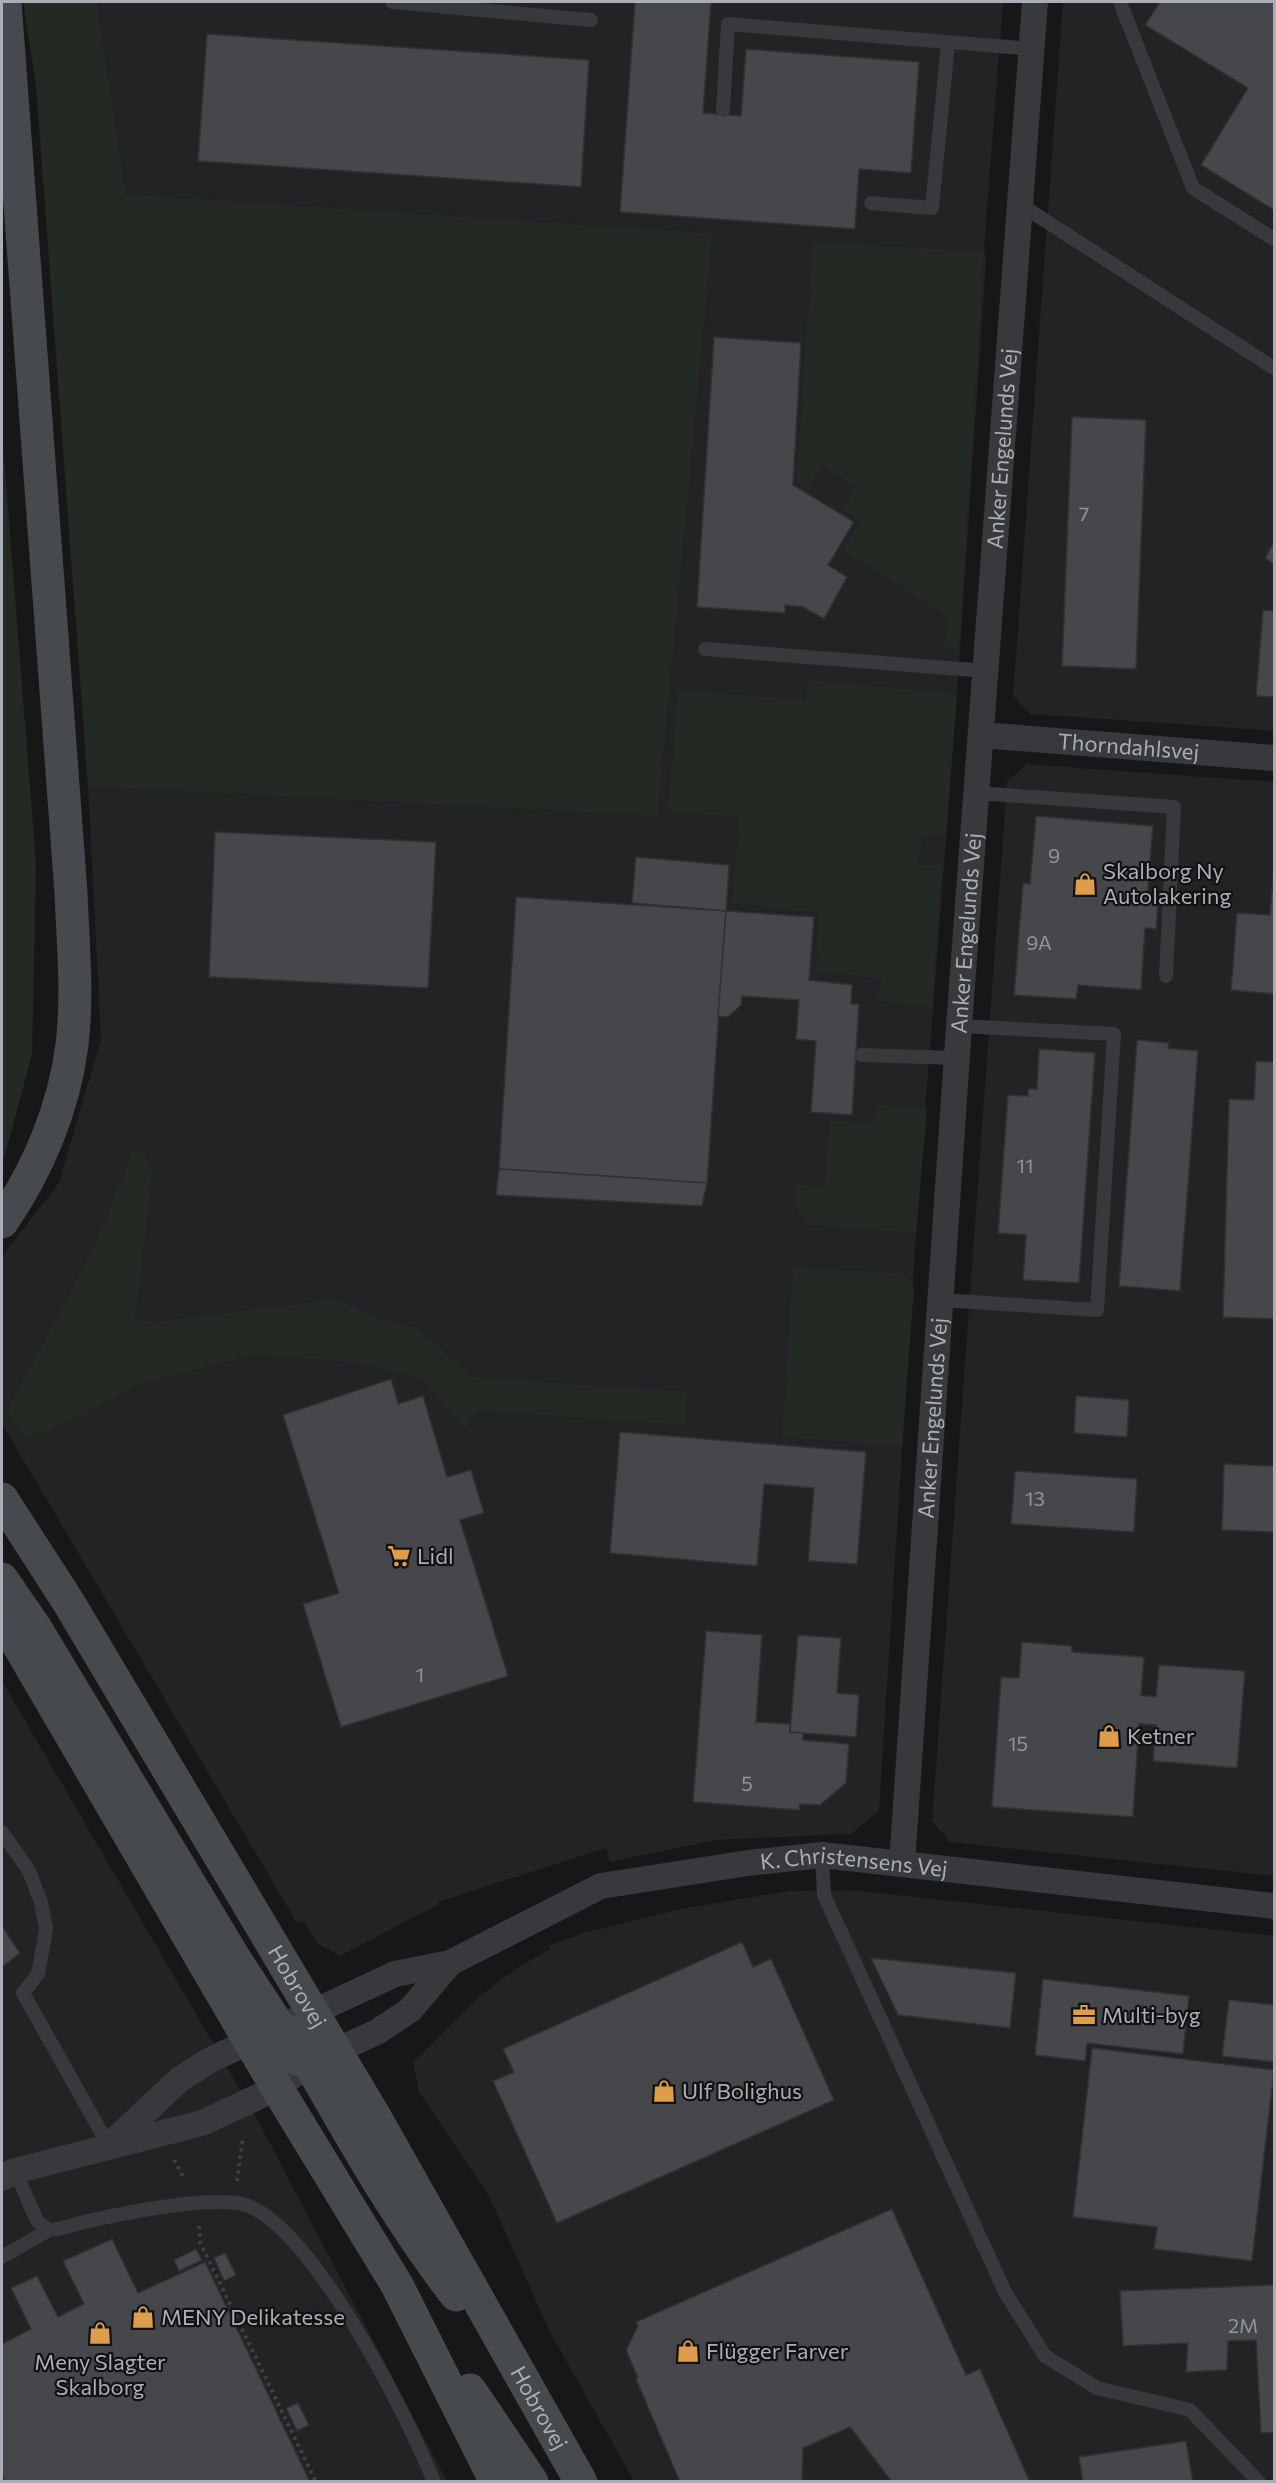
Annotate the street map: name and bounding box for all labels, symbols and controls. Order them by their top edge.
street label: Anker Engelunds Vej [980,347,1022,550]
house number: 7 [1079,501,1089,525]
street label: Thorndahlsvej [1057,727,1200,765]
street label: Anker Engelunds Vej [944,832,986,1034]
house number: 9 [1048,843,1060,867]
place label: Skalborg Ny Autolakering [1103,857,1231,909]
shop icon: Skalborg Ny Autolakering [1072,871,1098,897]
house number: 9A [1026,930,1052,954]
house number: 11 [1016,1153,1034,1177]
street label: Anker Engelunds Vej [912,1317,952,1519]
house number: 13 [1025,1486,1045,1510]
place label: Lidl [417,1542,454,1569]
supermarket icon: Lidl [386,1543,412,1569]
house number: 1 [416,1662,424,1686]
place label: Ketner [1127,1722,1195,1749]
shop icon: Ketner [1096,1723,1122,1749]
house number: 15 [1008,1731,1028,1755]
house number: 5 [741,1771,753,1795]
street label: K. Christensens Vej [759,1841,949,1882]
street label: Hobrovej [263,1940,333,2033]
place label: Multi-byg [1102,2001,1201,2028]
office icon: Multi-byg [1071,2002,1097,2028]
place label: Ulf Bolighus [682,2077,802,2104]
shop icon: Ulf Bolighus [651,2078,677,2104]
place label: MENY Delikatesse [161,2303,345,2330]
shop icon: MENY Delikatesse [130,2304,156,2330]
house number: 2M [1228,2313,1258,2337]
shop icon: Meny Slagter Skalborg [87,2320,113,2346]
place label: Flügger Farver [706,2337,849,2364]
shop icon: Flügger Farver [675,2338,701,2364]
place label: Meny Slagter Skalborg [34,2348,166,2400]
street label: Hobrovej [505,2361,574,2454]

